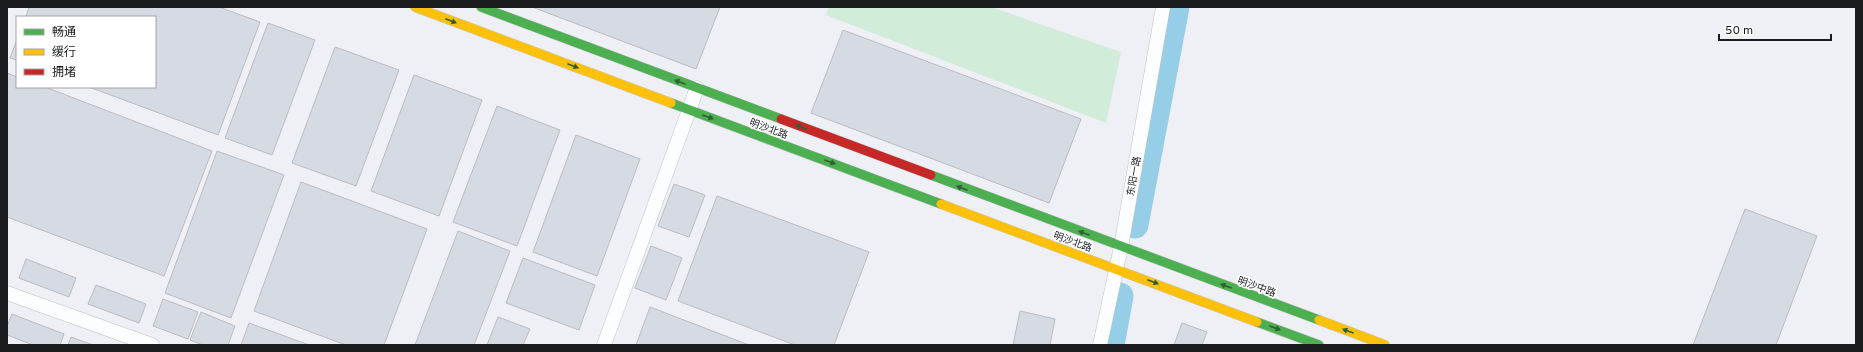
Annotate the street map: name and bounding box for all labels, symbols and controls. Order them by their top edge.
legend [16,16,156,88]
scale bar [1719,16,1831,42]
one-way arrow [446,18,458,24]
text: 50 m [1725,23,1753,39]
text: 畅通 [52,25,76,41]
text: 缓行 [52,45,76,61]
one-way arrow [567,64,579,70]
text: 拥堵 [52,65,76,81]
one-way arrow [673,78,685,84]
one-way arrow [702,114,714,120]
street label: 明沙北路 [747,116,790,142]
one-way arrow [795,124,807,130]
street label: 东阳一路 [1125,155,1144,197]
one-way arrow [824,160,836,166]
one-way arrow [956,184,968,190]
street label: 明沙北路 [1051,229,1094,255]
one-way arrow [1078,230,1090,236]
street label: 明沙中路 [1235,274,1278,300]
one-way arrow [1147,280,1159,286]
one-way arrow [1220,283,1232,289]
one-way arrow [1269,326,1281,332]
one-way arrow [1342,328,1354,334]

